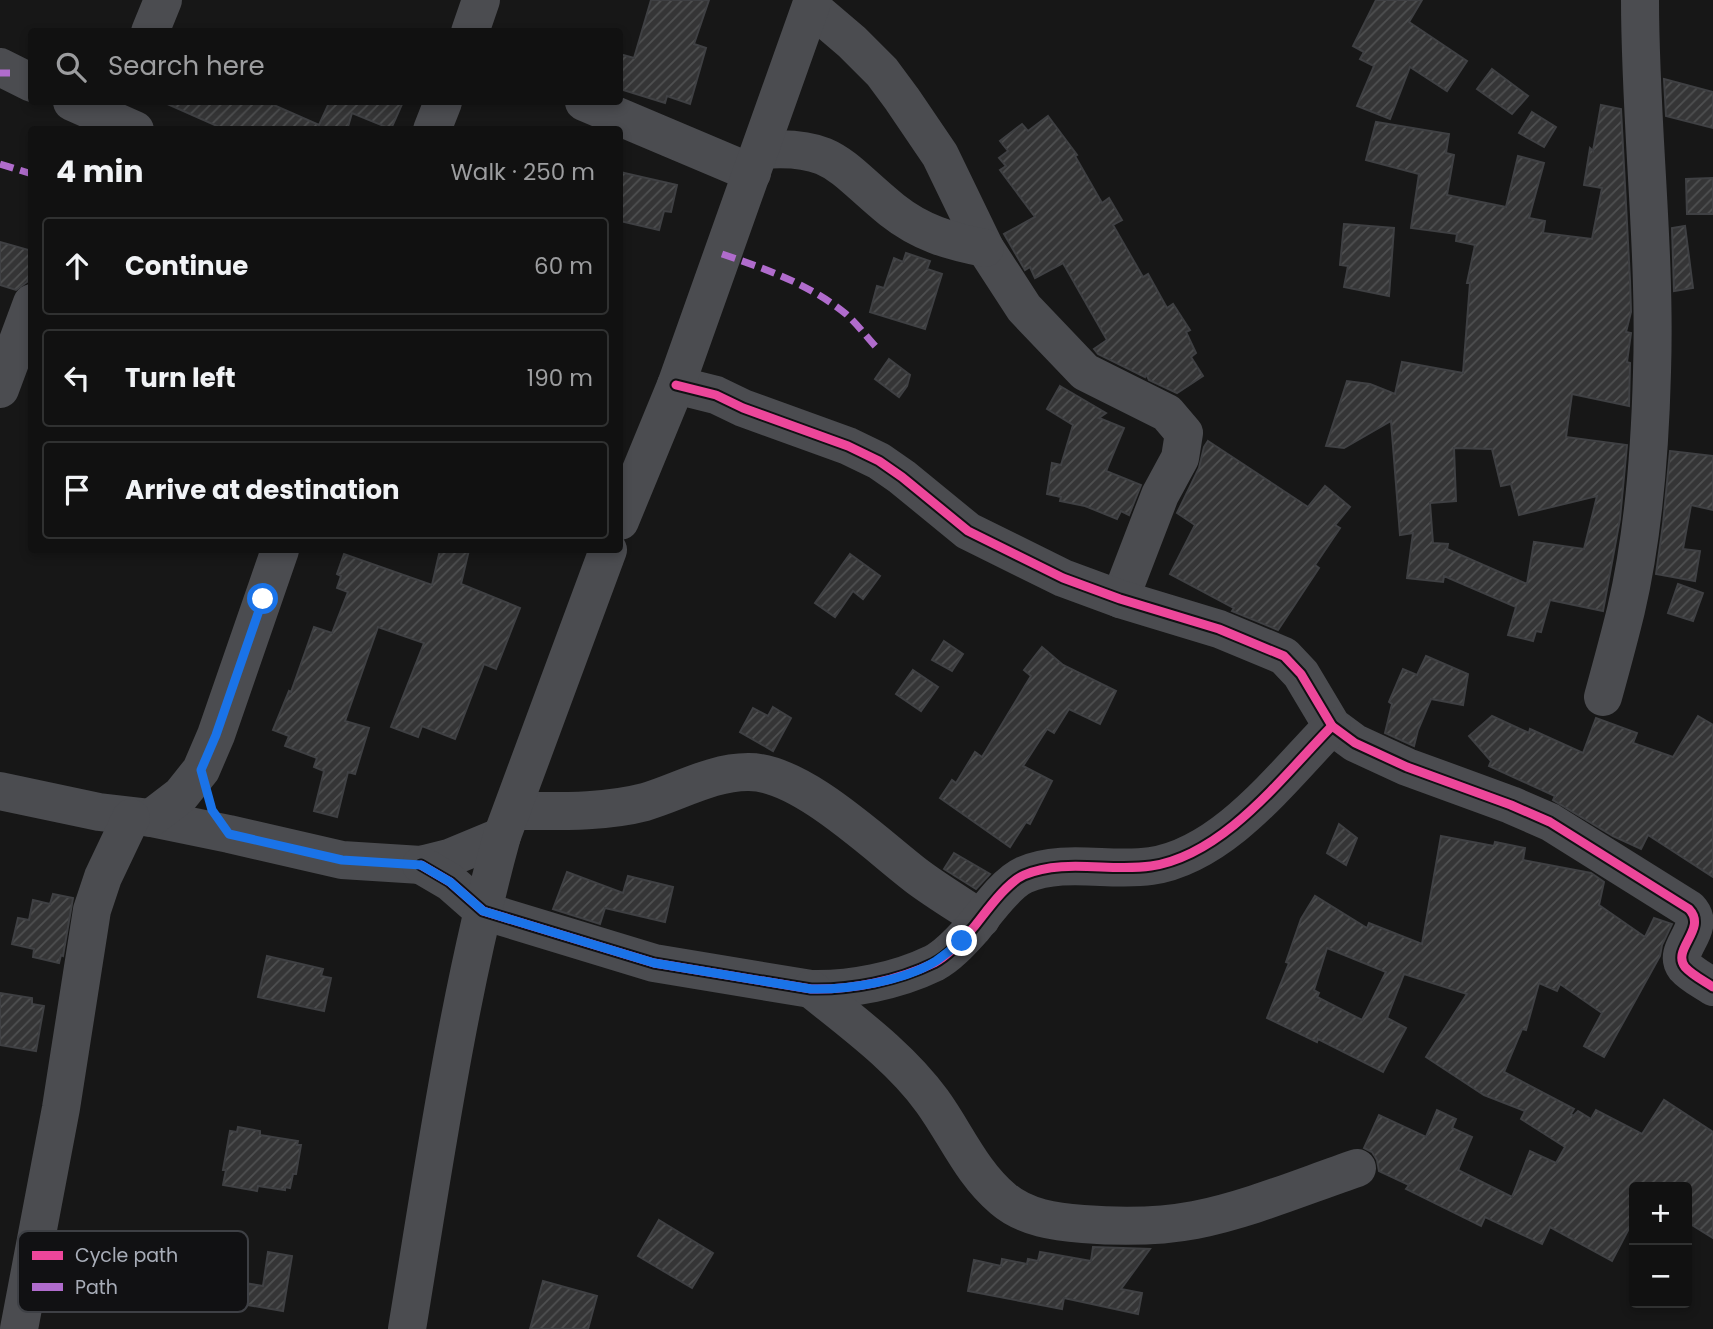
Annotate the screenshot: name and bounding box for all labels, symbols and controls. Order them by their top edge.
search box [28,28,623,105]
icon: search [52,48,90,86]
text: Search here [108,48,265,84]
text: 4 min [56,150,144,193]
text: Walk · 250 m [450,156,595,188]
icon: ahead [58,247,96,285]
text: Continue [125,248,248,284]
text: 60 m [534,250,593,282]
icon: left [58,359,96,397]
text: Turn left [125,360,236,396]
text: 190 m [527,362,593,394]
icon: arrive [58,471,96,509]
text: Arrive at destination [125,472,400,508]
route start [247,583,278,614]
route end [946,925,977,956]
map controls [1629,1182,1692,1308]
button: + [1629,1182,1692,1245]
legend [18,1231,248,1312]
text: Cycle path [75,1242,178,1269]
button: − [1629,1245,1692,1308]
text: Path [75,1274,118,1301]

